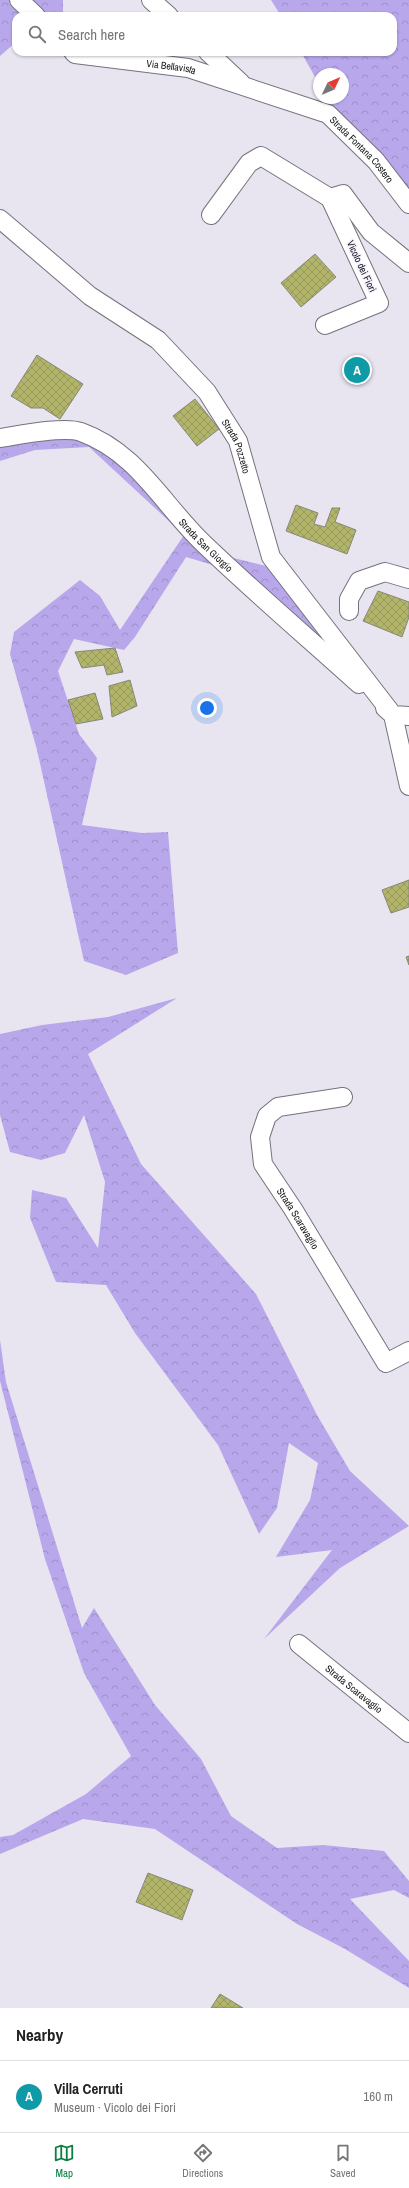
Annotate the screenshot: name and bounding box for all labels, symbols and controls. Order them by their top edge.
search box [12,12,397,56]
icon: search [26,23,48,45]
text: Search here [58,24,125,45]
street label: Via Bellavista [146,57,198,77]
north arrow [313,68,349,104]
street label: Strada Fontana Costero [327,113,396,186]
street label: Vicolo dei Fiori [344,238,379,294]
pin: A [344,355,370,385]
street label: Strada Pozzetto [219,417,253,475]
street label: Strada San Giorgio [176,516,236,575]
your location [197,698,217,718]
street label: Strada Scaravaglio [274,1185,322,1252]
street label: Strada Scaravaglio [323,1662,385,1716]
text: Nearby [16,2023,63,2046]
text: Villa Cerruti [54,2078,123,2099]
text: A [25,2088,33,2105]
text: 160 m [363,2088,393,2105]
text: Museum · Vicolo dei Fiori [54,2099,176,2116]
tab: Map [53,2142,75,2180]
tab: Directions [182,2142,223,2180]
tab: Saved [330,2142,356,2180]

